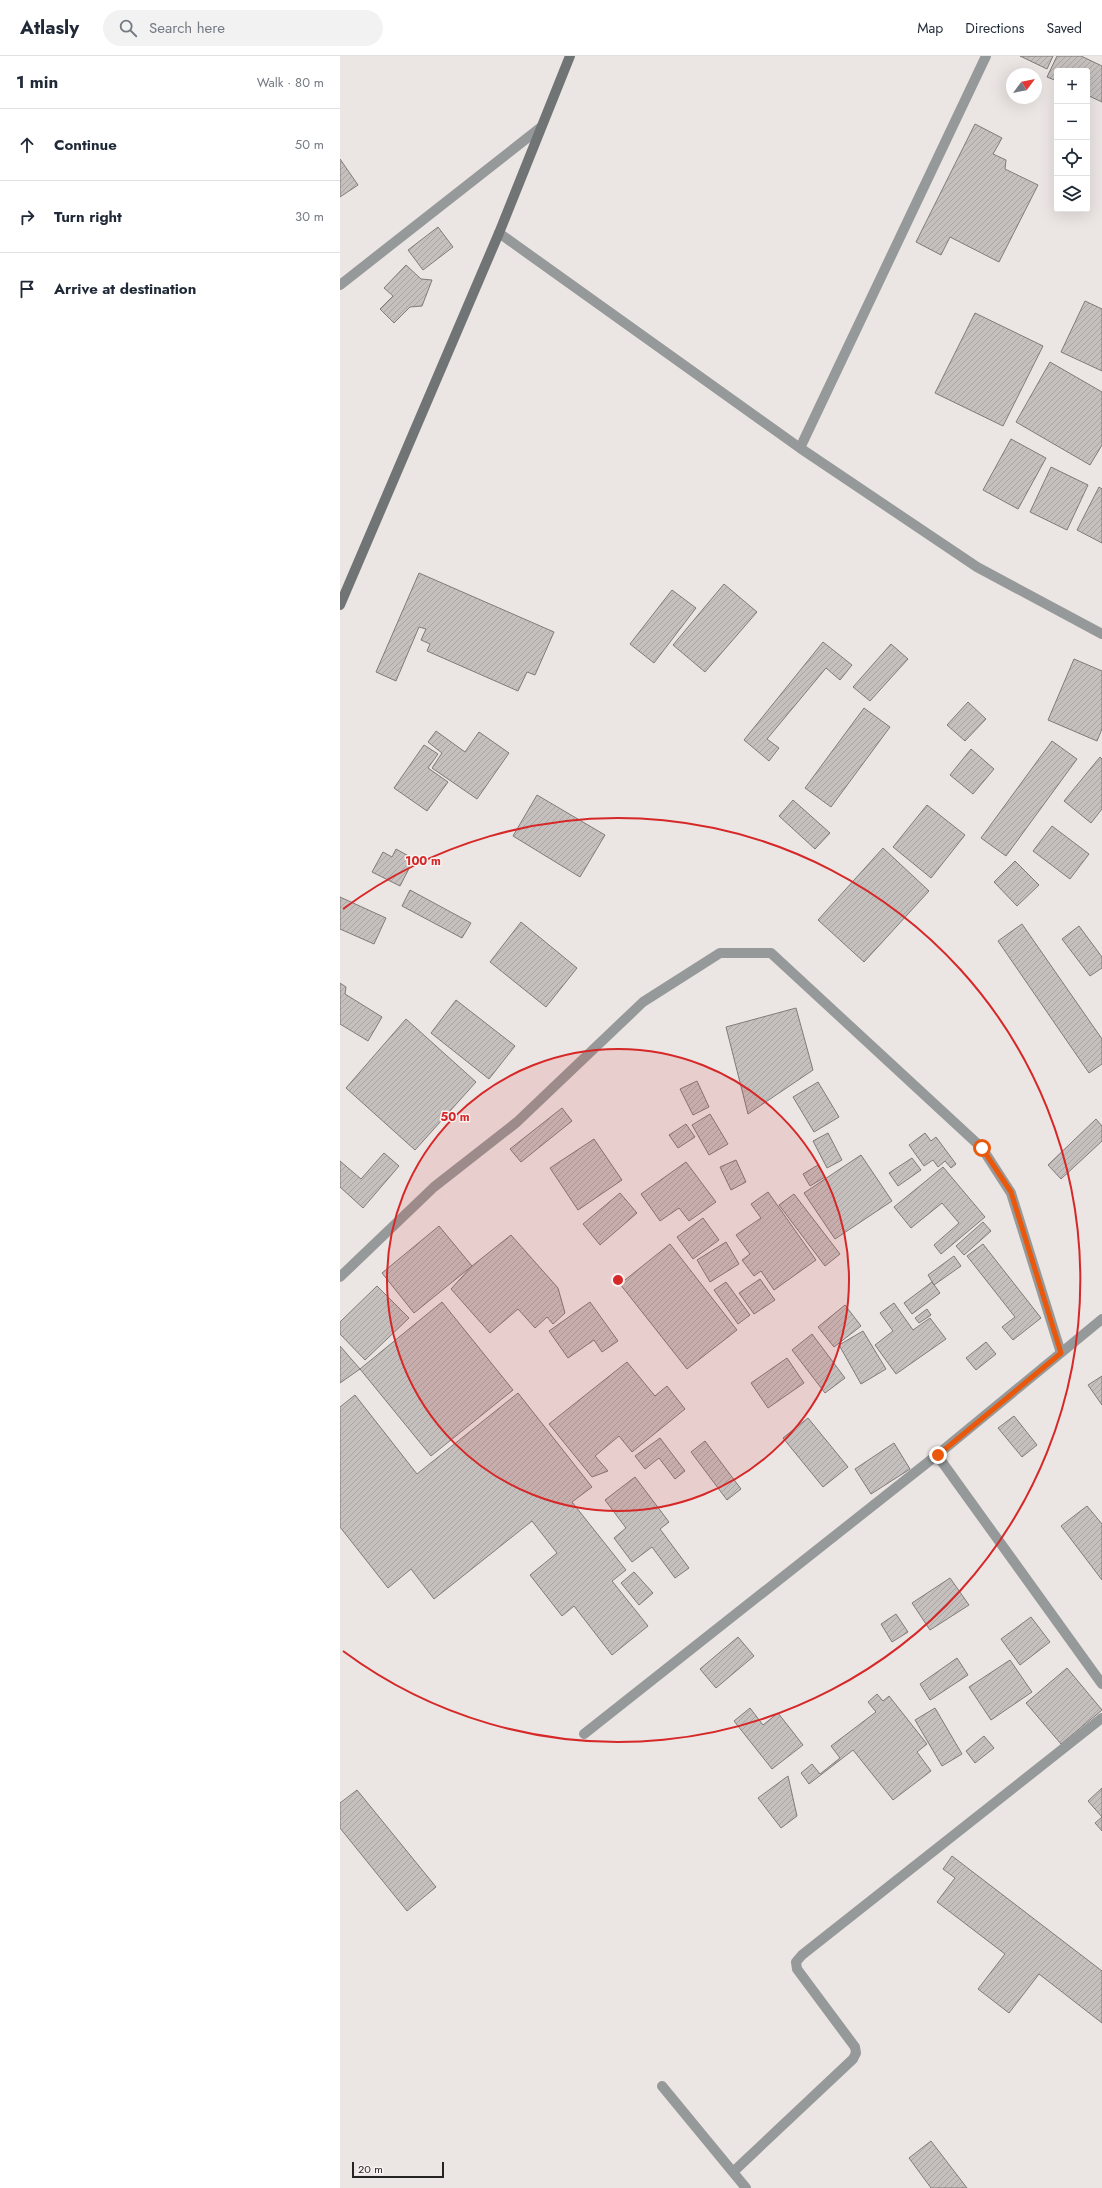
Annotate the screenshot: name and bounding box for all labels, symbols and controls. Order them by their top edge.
search box [103,10,383,46]
text: Atlasly [20,14,79,41]
icon: search [117,17,139,39]
text: Search here [149,17,225,39]
text: Map [917,18,943,38]
text: Directions [965,18,1025,38]
text: Saved [1047,18,1082,38]
north arrow [1006,68,1042,104]
map controls [1054,68,1090,212]
button: + [1054,68,1090,104]
text: 1 min [16,70,58,94]
text: Walk · 80 m [257,73,324,92]
button: − [1054,104,1090,140]
icon: ahead [16,134,38,156]
text: Continue [54,134,117,156]
text: 50 m [295,135,324,154]
button: locate [1054,140,1090,176]
button: layers [1054,176,1090,212]
icon: right [16,206,38,228]
text: Turn right [54,206,122,228]
text: 30 m [295,207,324,226]
icon: arrive [16,278,38,300]
text: Arrive at destination [54,278,196,300]
text: 100 m [405,852,441,870]
text: 50 m [440,1108,470,1126]
route start [973,1139,991,1157]
centre of rings [611,1273,625,1287]
route end [929,1446,947,1464]
scale bar [352,2160,444,2179]
text: 20 m [358,2161,383,2177]

